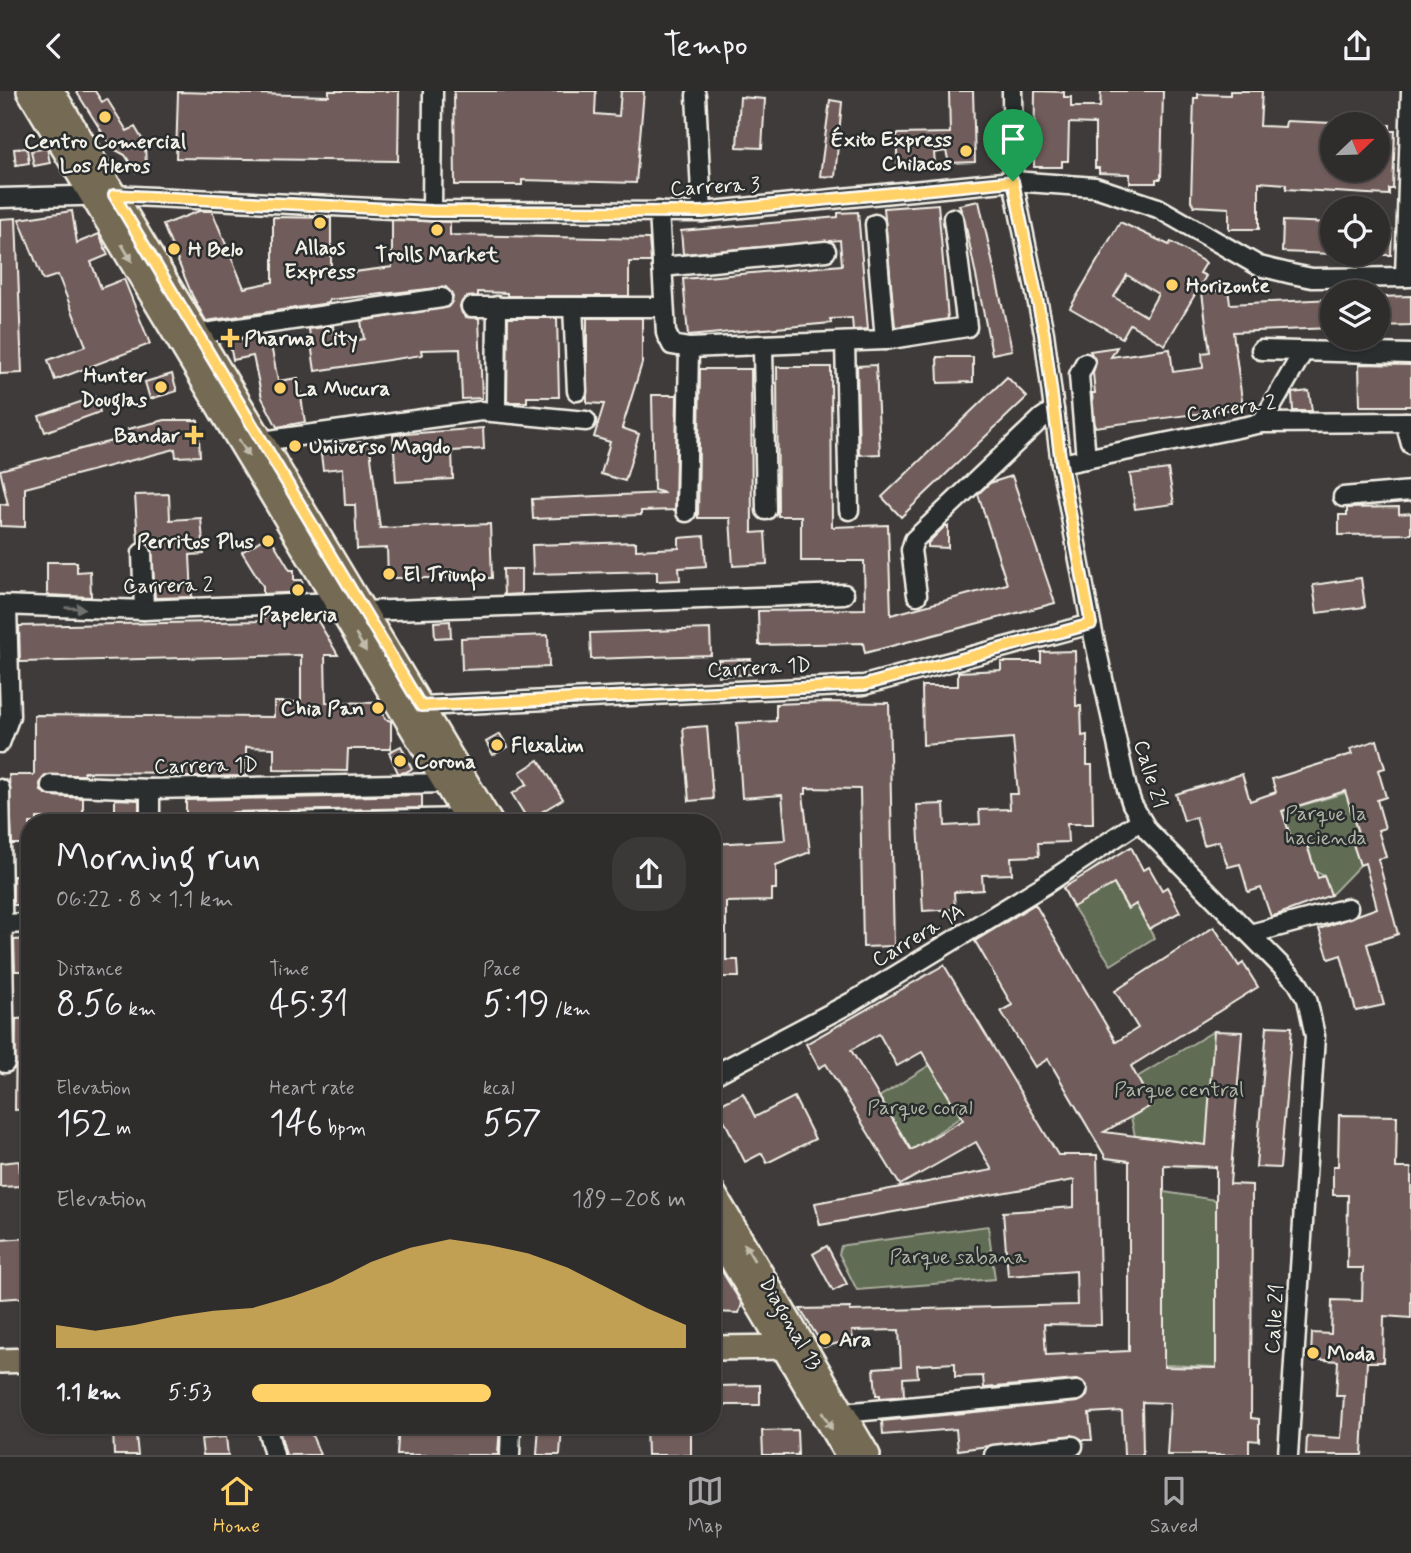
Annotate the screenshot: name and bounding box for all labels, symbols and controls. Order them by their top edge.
text: Tempo [663,25,748,67]
icon: back [35,27,73,65]
icon: share [1338,27,1376,65]
marker: Centro Comercial Los Aleros [97,109,113,125]
pin [983,109,1043,181]
north arrow [1320,112,1390,182]
map controls [1320,112,1390,350]
icon: arrive [994,120,1032,158]
place label: Éxito Express Chilacos [831,126,953,178]
place label: Centro Comercial Los Aleros [24,128,186,180]
marker: Éxito Express Chilacos [958,143,974,159]
street label: Carrera 3 [670,171,761,203]
button: locate [1320,196,1390,266]
marker: Allaos Express [312,215,328,231]
marker: Trolls Market [429,222,445,238]
place label: Allaos Express [284,234,356,286]
place label: H Belo [188,236,244,264]
marker: H Belo [166,241,182,257]
place label: Trolls Market [375,241,499,269]
one-way arrow [120,244,133,263]
place label: Horizonte [1186,272,1270,300]
marker: Horizonte [1164,277,1180,293]
button: layers [1320,280,1390,350]
place label: Pharma City [244,325,358,353]
marker: Pharma City [222,330,238,346]
place label: Hunter Douglas [80,362,148,416]
place label: La Mucura [294,375,391,403]
marker: Hunter Douglas [153,379,169,395]
marker: La Mucura [272,380,288,396]
street label: Carrera 2 [1184,389,1278,429]
place label: Bandar [114,422,180,450]
marker: Bandar [186,427,202,443]
place label: Universo Magdo [309,433,450,463]
marker: Universo Magdo [287,438,303,454]
one-way arrow [238,439,250,458]
place label: Perritos Plus [137,528,255,556]
marker: Perritos Plus [260,533,276,549]
place label: El Triunfo [403,561,487,591]
marker: El Triunfo [381,566,397,582]
street label: Carrera 2 [123,571,214,601]
marker: Papeleria [290,582,306,598]
place label: Papeleria [259,601,337,629]
one-way arrow [64,602,86,614]
one-way arrow [355,634,368,653]
street label: Carrera 1D [706,651,812,685]
place label: Chia Pan [281,695,364,723]
marker: Chia Pan [370,700,386,716]
place label: Flexalim [511,732,584,760]
marker: Flexalim [489,737,505,753]
street label: Calle 21 [1126,737,1174,812]
place label: Corona [414,748,476,776]
street label: Carrera 1D [154,751,258,781]
marker: Corona [392,753,408,769]
park label: Parque la hacienda [1285,800,1367,852]
text: Morning run [56,834,261,883]
button: share [612,837,686,911]
text: 06:22 · 8 × 1.1 km [56,885,233,915]
street label: Carrera 1A [867,897,970,974]
text: Distance [56,957,123,982]
text: Time [269,957,309,982]
text: Pace [483,957,520,982]
text: 8.56 [56,982,123,1028]
text: 45:31 [269,982,349,1028]
text: 5:19 [483,982,550,1028]
text: km [123,997,156,1022]
text: /km [550,997,591,1022]
text: Elevation [56,1076,131,1101]
text: Heart rate [269,1076,355,1101]
text: kcal [483,1076,515,1101]
park label: Parque central [1114,1076,1244,1104]
park label: Parque coral [867,1094,973,1122]
text: 152 [56,1101,111,1147]
text: 146 [269,1101,323,1147]
text: 557 [483,1101,542,1147]
text: m [111,1116,131,1141]
text: bpm [323,1116,366,1141]
text: Elevation [56,1185,147,1215]
text: 189–208 m [572,1185,686,1215]
one-way arrow [743,1243,756,1262]
park label: Parque sabana [889,1243,1027,1271]
street label: Diagonal 13 [750,1272,828,1376]
street label: Calle 21 [1259,1283,1291,1355]
place label: Ara [839,1326,871,1354]
marker: Ara [817,1331,833,1347]
place label: Moda [1327,1340,1375,1368]
marker: Moda [1305,1345,1321,1361]
text: 1.1 km [56,1378,121,1408]
text: 5:53 [168,1378,211,1408]
one-way arrow [821,1411,833,1431]
tab: Home [213,1472,260,1539]
tab: Map [686,1472,724,1539]
tab: Saved [1150,1472,1198,1539]

